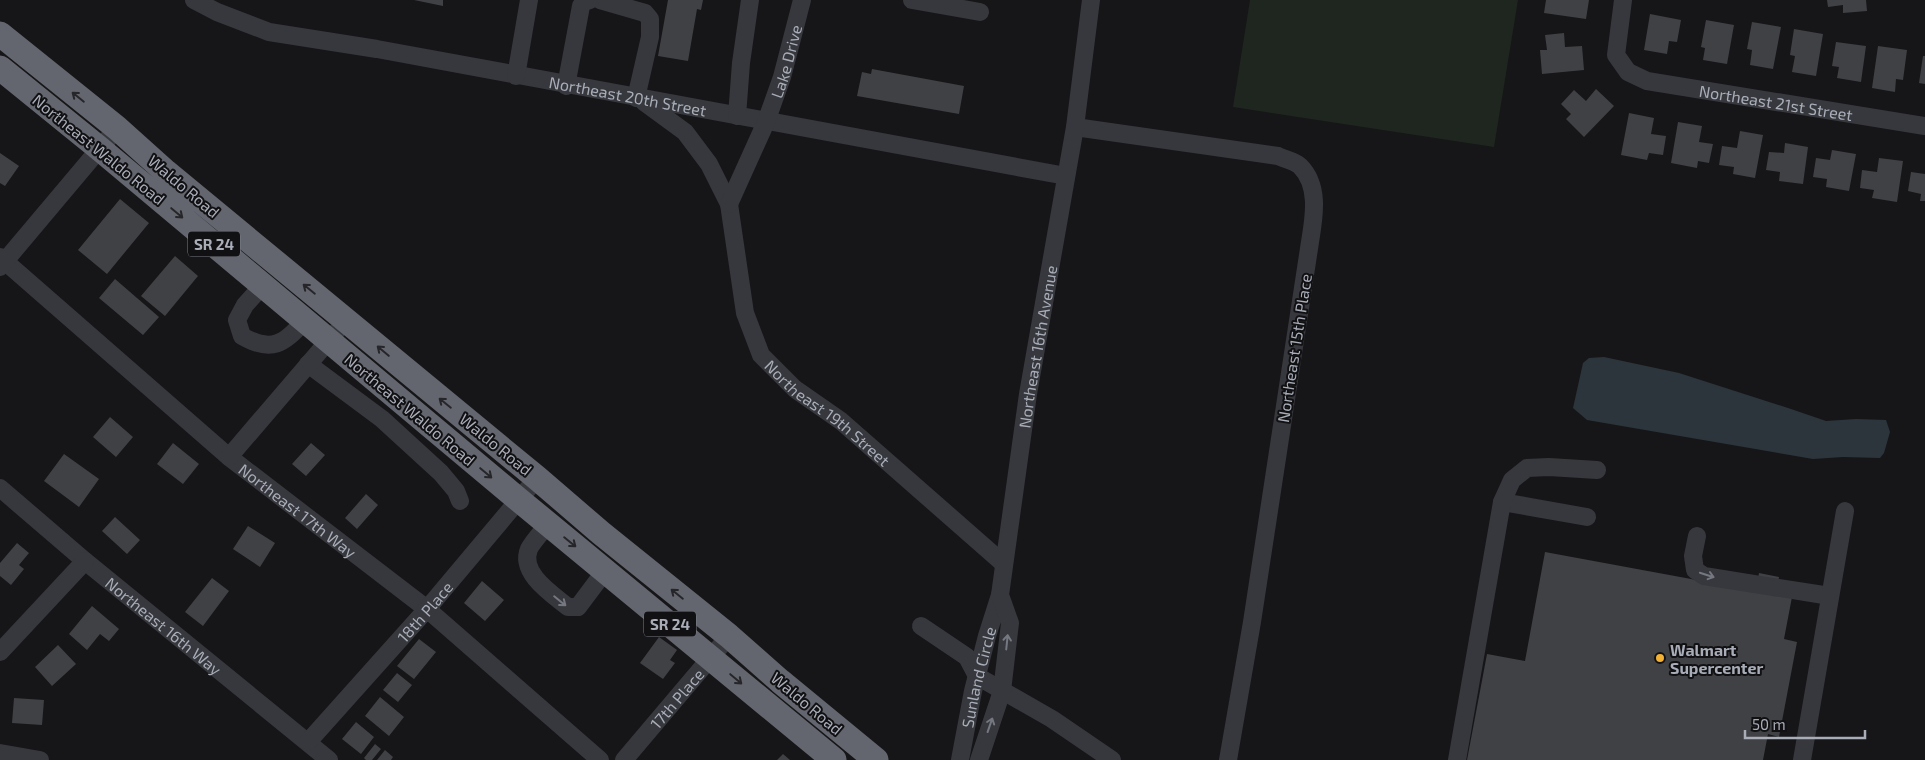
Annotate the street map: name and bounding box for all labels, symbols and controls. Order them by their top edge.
street label: Lake Drive [766,23,805,100]
street label: Northeast 20th Street [548,71,708,119]
street label: Northeast 21st Street [1698,80,1854,124]
street label: Northeast Waldo Road [29,90,169,208]
one-way arrow [72,92,85,103]
street label: Waldo Road [144,151,224,221]
one-way arrow [171,208,184,219]
road number: SR 24 [188,232,240,256]
street label: Northeast 16th Avenue [1014,264,1060,429]
street label: Northeast 15th Place [1273,272,1315,424]
one-way arrow [302,283,315,295]
one-way arrow [376,345,389,356]
street label: Northeast Waldo Road [341,349,479,469]
street label: Northeast 19th Street [761,355,894,469]
one-way arrow [439,398,452,409]
street label: Waldo Road [456,409,536,479]
street label: Northeast 17th Way [235,459,361,561]
one-way arrow [480,468,493,479]
one-way arrow [563,537,576,548]
one-way arrow [1699,571,1715,581]
street label: Northeast 16th Way [102,573,226,679]
street label: 18th Place [393,577,456,646]
one-way arrow [671,589,684,600]
one-way arrow [554,595,567,606]
road number: SR 24 [644,612,696,636]
street label: Sunland Circle [957,624,999,729]
one-way arrow [1003,635,1012,651]
place label: Walmart Supercenter [1670,640,1763,677]
marker: Walmart Supercenter [1654,652,1666,664]
street label: 17th Place [646,664,707,732]
street label: Waldo Road [767,668,847,738]
one-way arrow [729,673,742,684]
scale bar [1745,708,1865,740]
text: 50 m [1752,715,1786,733]
one-way arrow [986,718,996,734]

